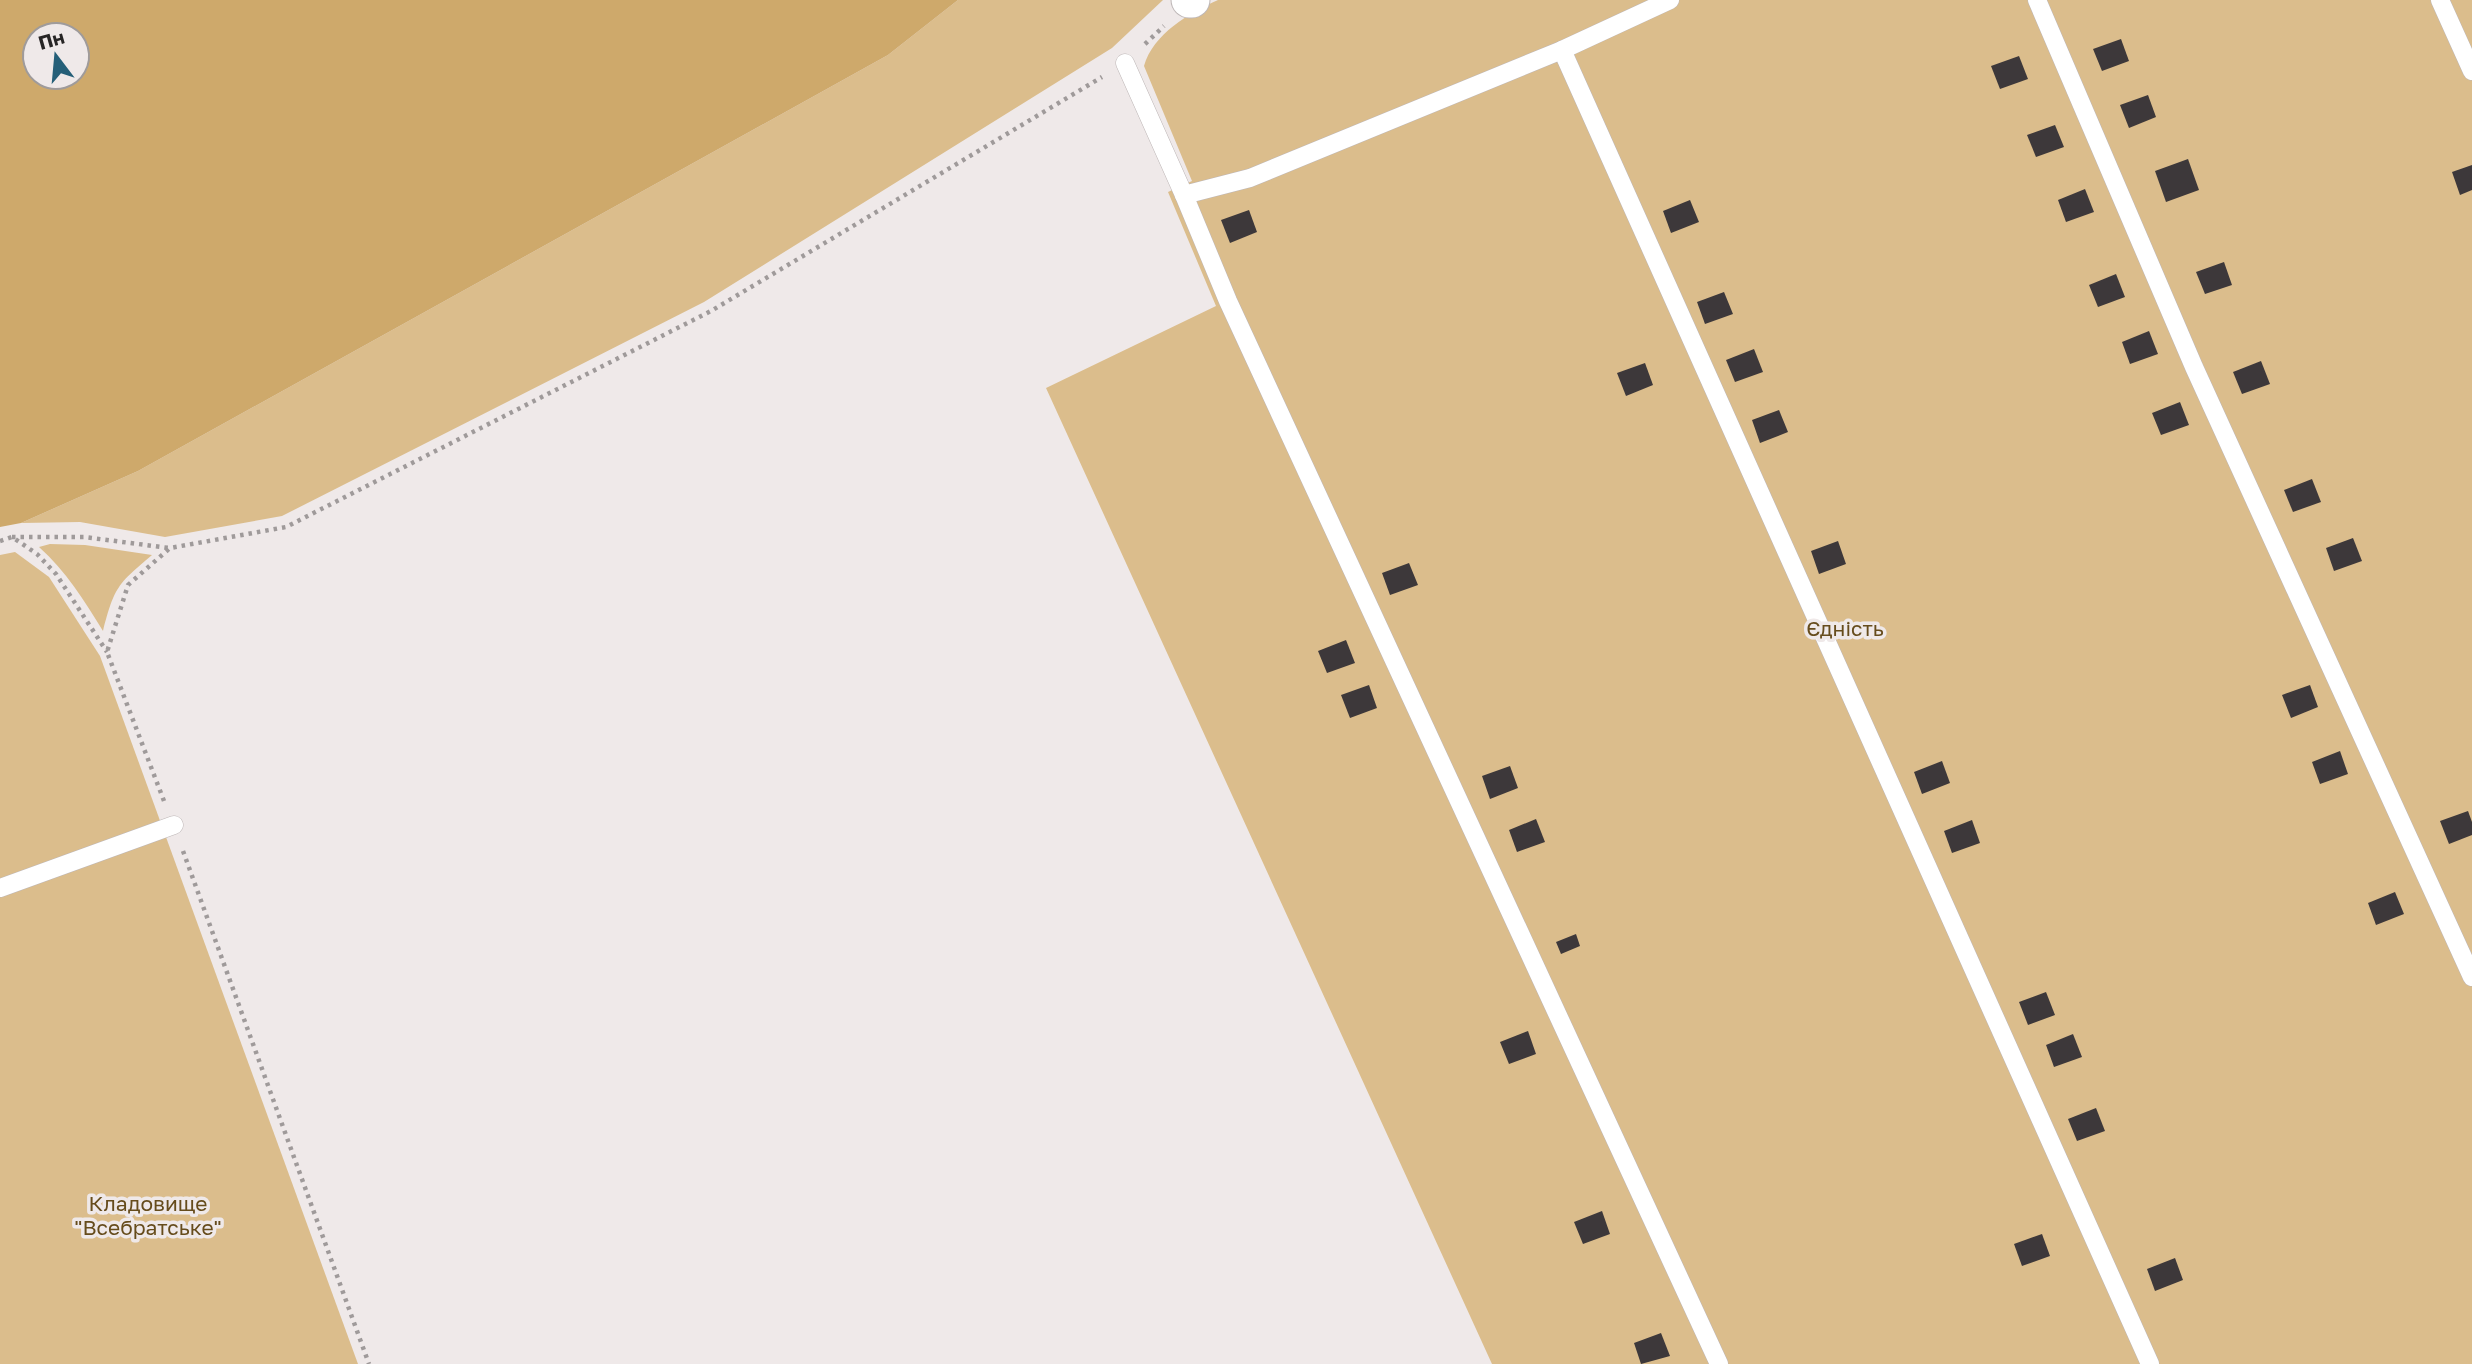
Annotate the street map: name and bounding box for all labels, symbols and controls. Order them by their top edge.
north arrow [21,21,91,91]
text: Пн [36,25,67,54]
park label: Єдність [1806,615,1884,641]
park label: Кладовище "Всебратське" [74,1190,222,1240]

